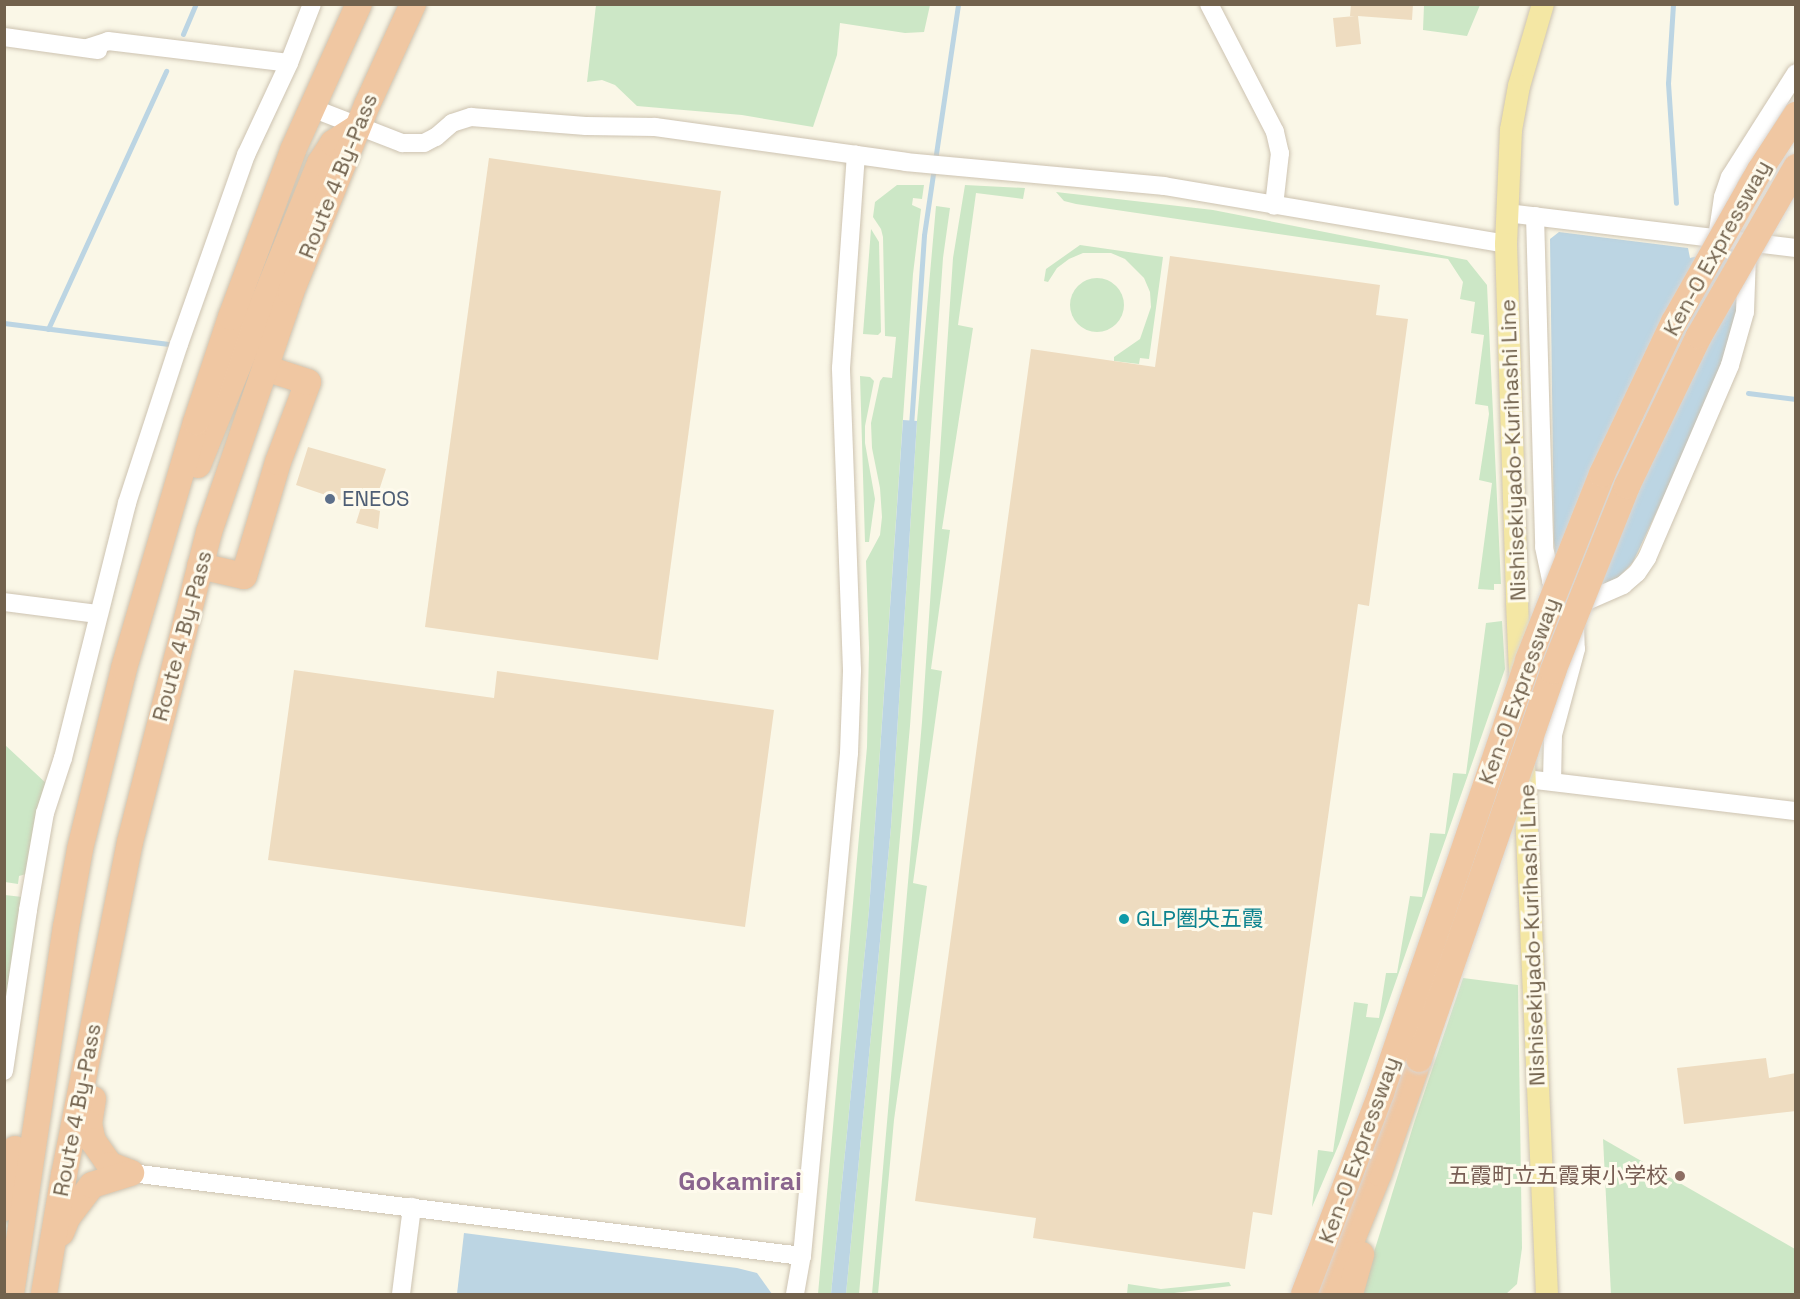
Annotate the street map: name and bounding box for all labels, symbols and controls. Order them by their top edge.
street label: Route 4 By-Pass [293,90,383,262]
street label: Ken-O Expressway [1658,156,1776,340]
street label: Nishisekiyado-Kurihashi Line [1495,298,1531,602]
place label: ENEOS [342,486,410,512]
marker: ENEOS [323,492,337,506]
street label: Route 4 By-Pass [147,548,217,724]
street label: Ken-O Expressway [1473,594,1565,788]
street label: Nishisekiyado-Kurihashi Line [1514,783,1550,1087]
place label: GLP圏央五霞 [1136,906,1264,932]
marker: GLP圏央五霞 [1117,912,1131,926]
street label: Route 4 By-Pass [47,1021,107,1199]
street label: Ken-O Expressway [1313,1053,1405,1247]
place label: 五霞町立五霞東小学校 [1448,1163,1668,1189]
district label: Gokamirai [678,1166,802,1198]
marker: 五霞町立五霞東小学校 [1673,1169,1687,1183]

